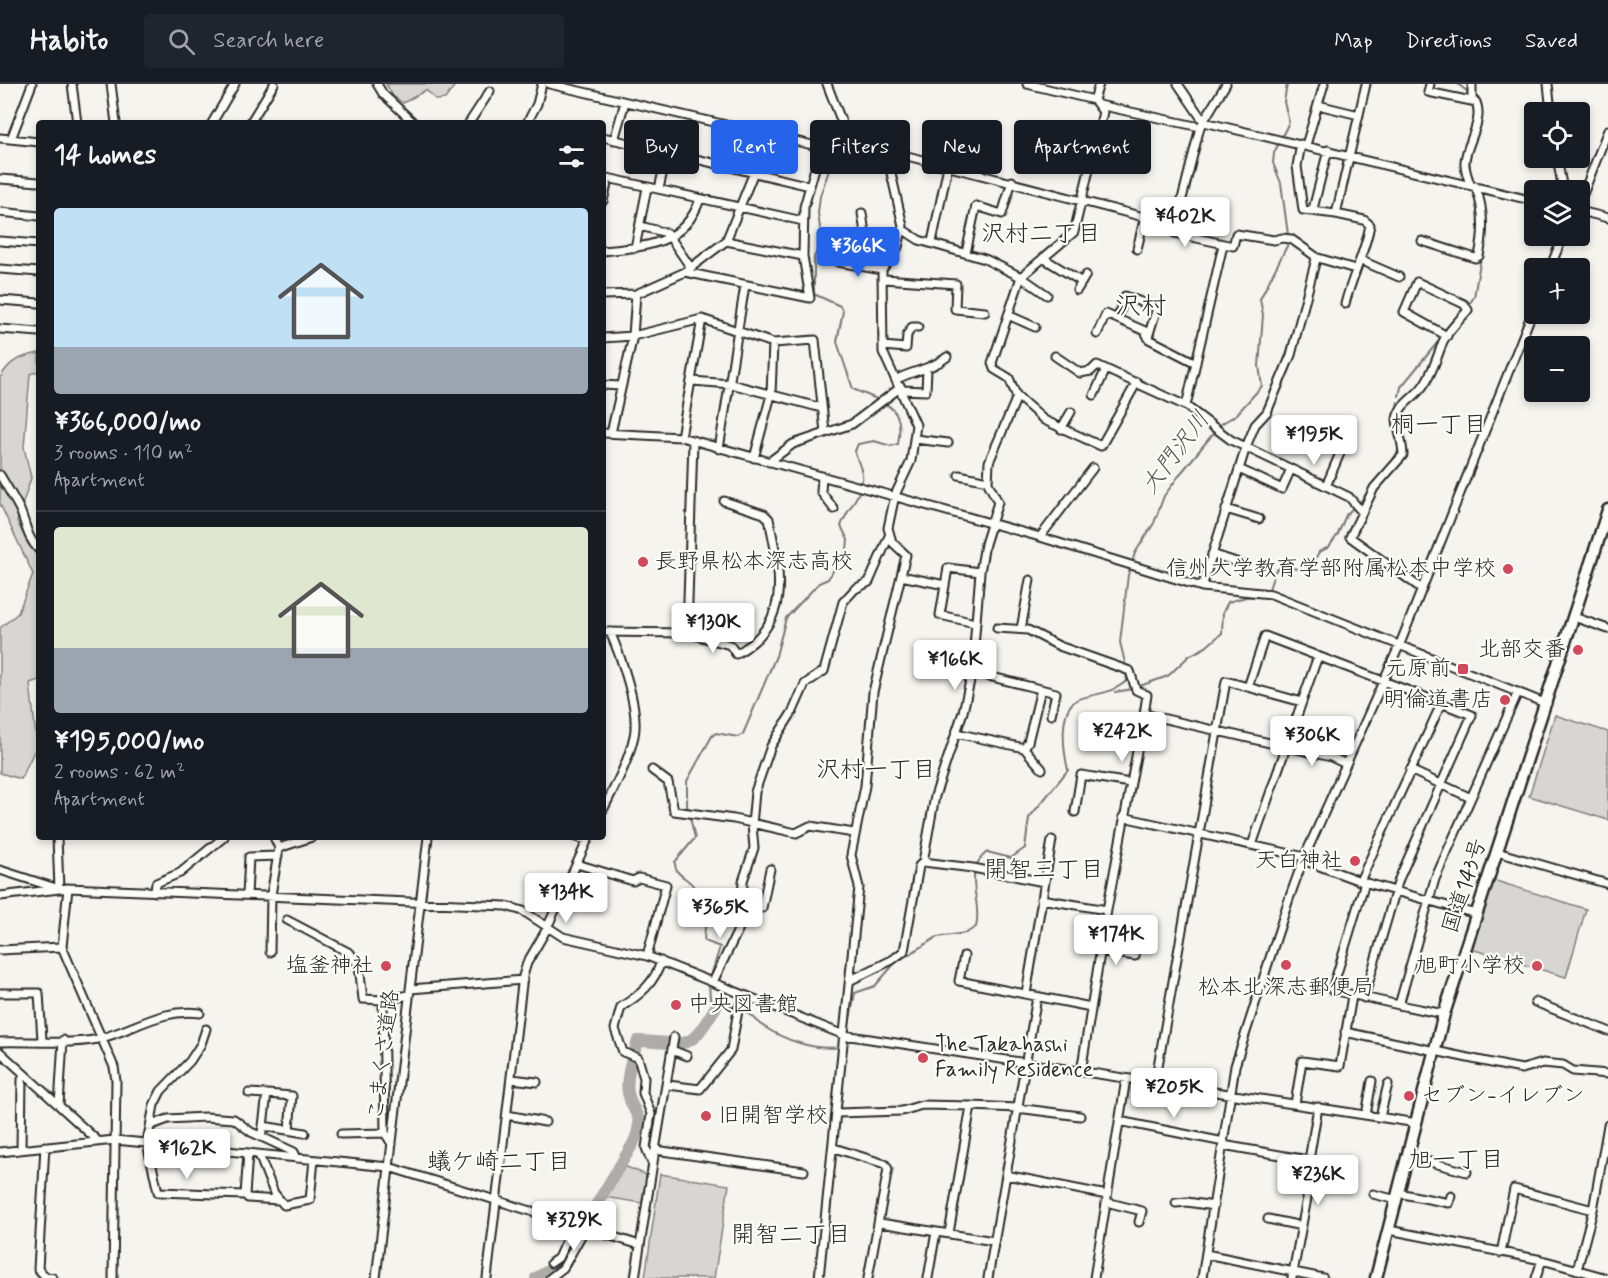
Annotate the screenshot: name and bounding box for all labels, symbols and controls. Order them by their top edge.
search box [144,14,564,68]
text: Habito [30,23,108,60]
icon: search [165,25,198,58]
text: Search here [213,27,324,55]
text: Map [1334,27,1373,55]
text: Directions [1406,27,1492,55]
text: Saved [1525,27,1578,55]
map controls [1524,102,1590,402]
button: locate [1524,102,1590,168]
chip: Buy [624,120,699,174]
chip: Rent [711,120,798,174]
chip: Filters [810,120,910,174]
chip: New [922,120,1002,174]
chip: Apartment [1014,120,1151,174]
text: 14 homes [54,139,156,173]
icon: filters [555,140,588,173]
button: layers [1524,180,1590,246]
pin: ¥402K [1143,197,1227,248]
text: ¥402K [1155,203,1215,230]
district label: 沢村二丁目 [981,219,1101,250]
pin: ¥366K [816,227,900,278]
text: ¥366K [830,233,886,260]
icon: home [267,247,375,355]
button: + [1524,258,1590,324]
district label: 沢村 [1115,290,1167,324]
button: − [1524,336,1590,402]
water label: 大門沢川 [1135,405,1217,501]
text: ¥366,000/mo [54,406,201,440]
district label: 桐一丁目 [1391,410,1487,441]
pin: ¥195K [1272,415,1356,466]
text: ¥195K [1285,421,1343,448]
text: 3 rooms · 110 m² [54,440,193,467]
text: Apartment [54,467,145,494]
place label: 長野県松本深志高校 [655,548,853,576]
marker: 長野県松本深志高校 [636,555,650,569]
place label: 信州大学教育学部附属松本中学校 [1166,555,1496,583]
marker: 信州大学教育学部附属松本中学校 [1501,562,1515,576]
icon: home [267,566,375,674]
pin: ¥130K [671,603,755,654]
text: ¥130K [685,609,741,636]
place label: 北部交番 [1478,636,1566,664]
pin: ¥166K [913,640,997,691]
marker: 北部交番 [1571,643,1585,657]
text: ¥166K [927,646,983,673]
place label: 元原前 [1385,655,1451,683]
marker: 元原前 [1456,662,1470,676]
place label: 明倫道書店 [1383,686,1493,714]
marker: 明倫道書店 [1498,693,1512,707]
pin: ¥242K [1080,712,1164,763]
pin: ¥306K [1270,716,1354,767]
text: ¥242K [1092,718,1152,745]
text: ¥306K [1284,722,1340,749]
text: ¥195,000/mo [54,725,204,759]
district label: 沢村一丁目 [816,755,936,786]
text: 2 rooms · 62 m² [54,759,185,786]
text: Apartment [54,786,145,813]
street label: 国道143号 [1437,835,1493,937]
place label: 天白神社 [1255,847,1343,875]
marker: 天白神社 [1348,854,1362,868]
district label: 開智三丁目 [984,855,1104,886]
pin: ¥134K [524,873,608,924]
text: ¥134K [539,879,593,906]
pin: ¥365K [678,888,762,939]
text: ¥365K [692,894,748,921]
pin: ¥174K [1074,915,1158,966]
text: ¥174K [1088,921,1144,948]
place label: 塩釜神社 [286,952,374,980]
place label: 旭町小学校 [1415,952,1525,980]
marker: 松本北深志郵便局 [1279,958,1293,972]
marker: 塩釜神社 [379,959,393,973]
marker: 旭町小学校 [1530,959,1544,973]
place label: 松本北深志郵便局 [1198,974,1374,1002]
street label: こまくさ道路 [362,988,406,1122]
place label: 中央図書館 [688,991,798,1019]
marker: 中央図書館 [669,998,683,1012]
place label: The Takahashi Family Residence [935,1031,1093,1084]
marker: The Takahashi Family Residence [916,1051,930,1065]
pin: ¥205K [1132,1068,1216,1119]
text: ¥205K [1145,1074,1203,1101]
place label: セブン-イレブン [1421,1082,1585,1110]
marker: セブン-イレブン [1402,1089,1416,1103]
place label: 旧開智学校 [718,1102,828,1130]
marker: 旧開智学校 [699,1109,713,1123]
pin: ¥162K [145,1129,229,1180]
text: ¥162K [158,1135,216,1162]
district label: 旭一丁目 [1408,1145,1504,1176]
district label: 蟻ケ崎二丁目 [427,1147,571,1178]
pin: ¥236K [1276,1155,1360,1206]
text: ¥236K [1291,1161,1345,1188]
pin: ¥329K [532,1201,616,1252]
text: ¥329K [546,1207,602,1234]
district label: 開智二丁目 [731,1220,851,1251]

